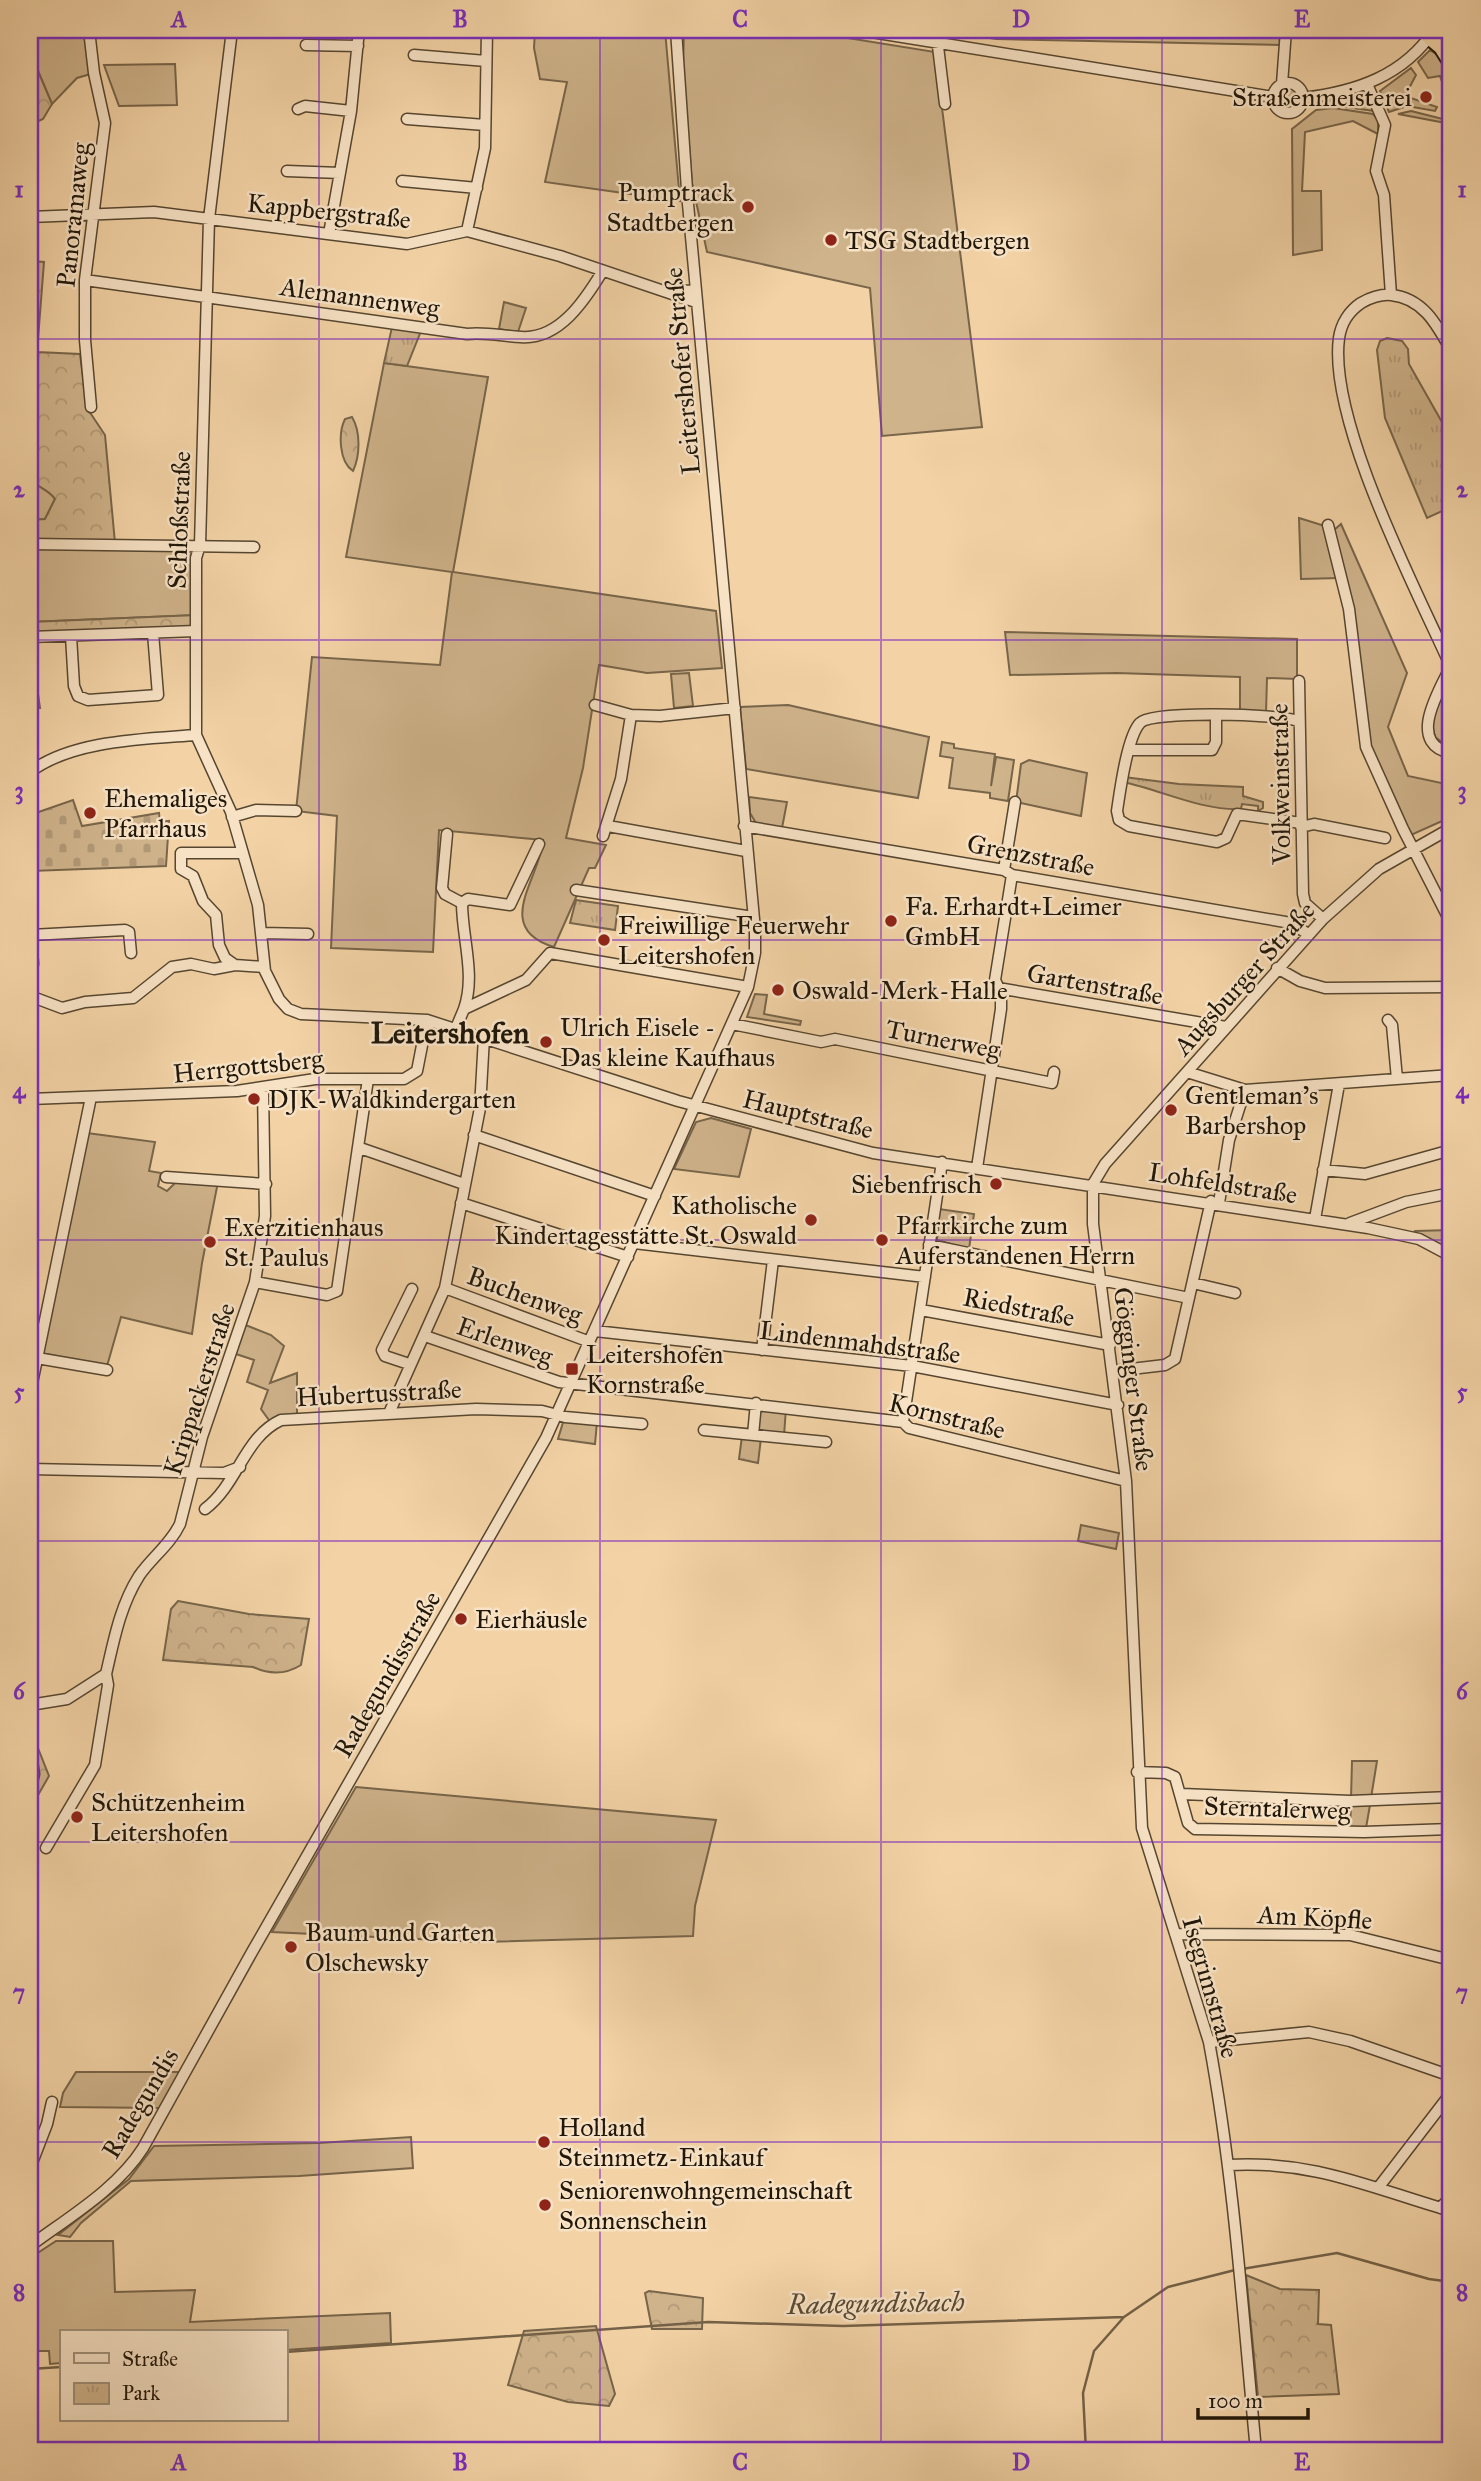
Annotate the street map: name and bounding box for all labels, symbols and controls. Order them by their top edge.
text: A [169,5,187,33]
text: B [452,5,468,33]
text: C [732,5,748,33]
text: D [1012,5,1030,33]
text: E [1294,5,1311,33]
place label: Straßenmeisterei [1232,81,1412,113]
marker: Straßenmeisterei [1418,89,1434,105]
street label: Panoramaweg [49,140,97,289]
text: 1 [14,175,24,203]
text: 1 [1457,175,1467,203]
place label: Pumptrack Stadtbergen [606,176,735,238]
street label: Kappbergstraße [246,186,413,236]
marker: Pumptrack Stadtbergen [740,199,756,215]
place label: TSG Stadtbergen [845,224,1030,256]
marker: TSG Stadtbergen [823,232,839,248]
street label: Leitershofer Straße [657,266,707,476]
street label: Alemannenweg [277,270,443,324]
street label: Schloßstraße [161,450,197,589]
text: 2 [13,475,25,503]
text: 2 [1456,475,1468,503]
street label: Volkweinstraße [1263,703,1297,866]
text: 3 [14,776,24,805]
text: 3 [1457,776,1467,805]
place label: Ehemaliges Pfarrhaus [104,782,227,844]
marker: Ehemaliges Pfarrhaus [82,805,98,821]
street label: Grenzstraße [965,827,1098,883]
place label: Fa. Erhardt+Leimer GmbH [905,890,1122,952]
street label: Augsburger Straße [1166,894,1322,1062]
place label: Freiwillige Feuerwehr Leitershofen [618,909,849,971]
marker: Fa. Erhardt+Leimer GmbH [883,913,899,929]
marker: Freiwillige Feuerwehr Leitershofen [596,932,612,948]
street label: Gartenstraße [1024,956,1166,1012]
place label: Oswald-Merk-Halle [792,974,1008,1006]
marker: Oswald-Merk-Halle [770,982,786,998]
place label: Ulrich Eisele - Das kleine Kaufhaus [560,1011,775,1073]
street label: Turnerweg [883,1012,1004,1066]
district label: Leitershofen [371,1015,530,1051]
marker: Ulrich Eisele - Das kleine Kaufhaus [538,1034,554,1050]
street label: Herrgottsberg [171,1042,326,1090]
text: 4 [13,1076,27,1104]
text: 4 [1456,1076,1470,1104]
place label: Gentleman's Barbershop [1185,1079,1318,1141]
street label: Hauptstraße [739,1082,877,1146]
place label: DJK-Waldkindergarten [268,1083,516,1115]
marker: DJK-Waldkindergarten [246,1091,262,1107]
marker: Gentleman's Barbershop [1163,1102,1179,1118]
street label: Lohfeldstraße [1146,1155,1300,1211]
place label: Siebenfrisch [851,1168,983,1200]
marker: Siebenfrisch [988,1176,1004,1192]
place label: Katholische Kindertagesstätte St. Oswald [494,1189,797,1251]
place label: Pfarrkirche zum Auferstandenen Herrn [895,1209,1135,1271]
place label: Exerzitienhaus St. Paulus [224,1211,383,1273]
marker: Katholische Kindertagesstätte St. Oswald [803,1212,819,1228]
marker: Pfarrkirche zum Auferstandenen Herrn [874,1232,890,1248]
marker: Exerzitienhaus St. Paulus [202,1234,218,1250]
street label: Buchenweg [463,1259,588,1331]
street label: Riedstraße [961,1281,1078,1334]
street label: Gögginger Straße [1107,1285,1161,1473]
street label: Krippackerstraße [156,1299,242,1479]
street label: Erlenweg [453,1310,558,1373]
street label: Lindenmahdstraße [758,1314,963,1370]
place label: Leitershofen Kornstraße [586,1338,723,1400]
marker: Leitershofen Kornstraße [564,1361,580,1377]
street label: Hubertusstraße [296,1373,463,1413]
text: 5 [14,1377,25,1405]
text: 5 [1457,1377,1468,1405]
street label: Kornstraße [885,1386,1009,1446]
street label: Radegundisstraße [326,1585,448,1763]
place label: Eierhäusle [475,1603,588,1635]
marker: Eierhäusle [453,1611,469,1627]
text: 6 [13,1677,26,1705]
text: 6 [1456,1677,1469,1705]
place label: Schützenheim Leitershofen [91,1786,246,1848]
street label: Sterntalerweg [1203,1789,1352,1827]
marker: Schützenheim Leitershofen [69,1809,85,1825]
street label: Am Köpfle [1256,1898,1373,1936]
street label: Isegrimstraße [1176,1913,1247,2062]
place label: Baum und Garten Olschewsky [305,1916,495,1978]
marker: Baum und Garten Olschewsky [283,1939,299,1955]
text: 7 [13,1978,25,2006]
text: 7 [1456,1978,1468,2006]
street label: Radegundis [95,2042,185,2164]
place label: Holland Steinmetz-Einkauf [558,2111,768,2173]
marker: Holland Steinmetz-Einkauf [536,2134,552,2150]
place label: Seniorenwohngemeinschaft Sonnenschein [559,2174,852,2236]
marker: Seniorenwohngemeinschaft Sonnenschein [537,2197,553,2213]
text: 8 [13,2278,25,2306]
text: 8 [1456,2278,1468,2306]
water label: Radegundisbach [786,2284,965,2322]
legend [60,2330,287,2422]
text: Straße [122,2346,178,2372]
scale bar [1198,2376,1308,2420]
text: Park [122,2380,160,2406]
text: 100 m [1208,2388,1263,2414]
text: A [169,2448,187,2476]
text: B [452,2448,468,2476]
text: C [732,2448,748,2476]
text: D [1012,2448,1030,2476]
text: E [1294,2448,1311,2476]

